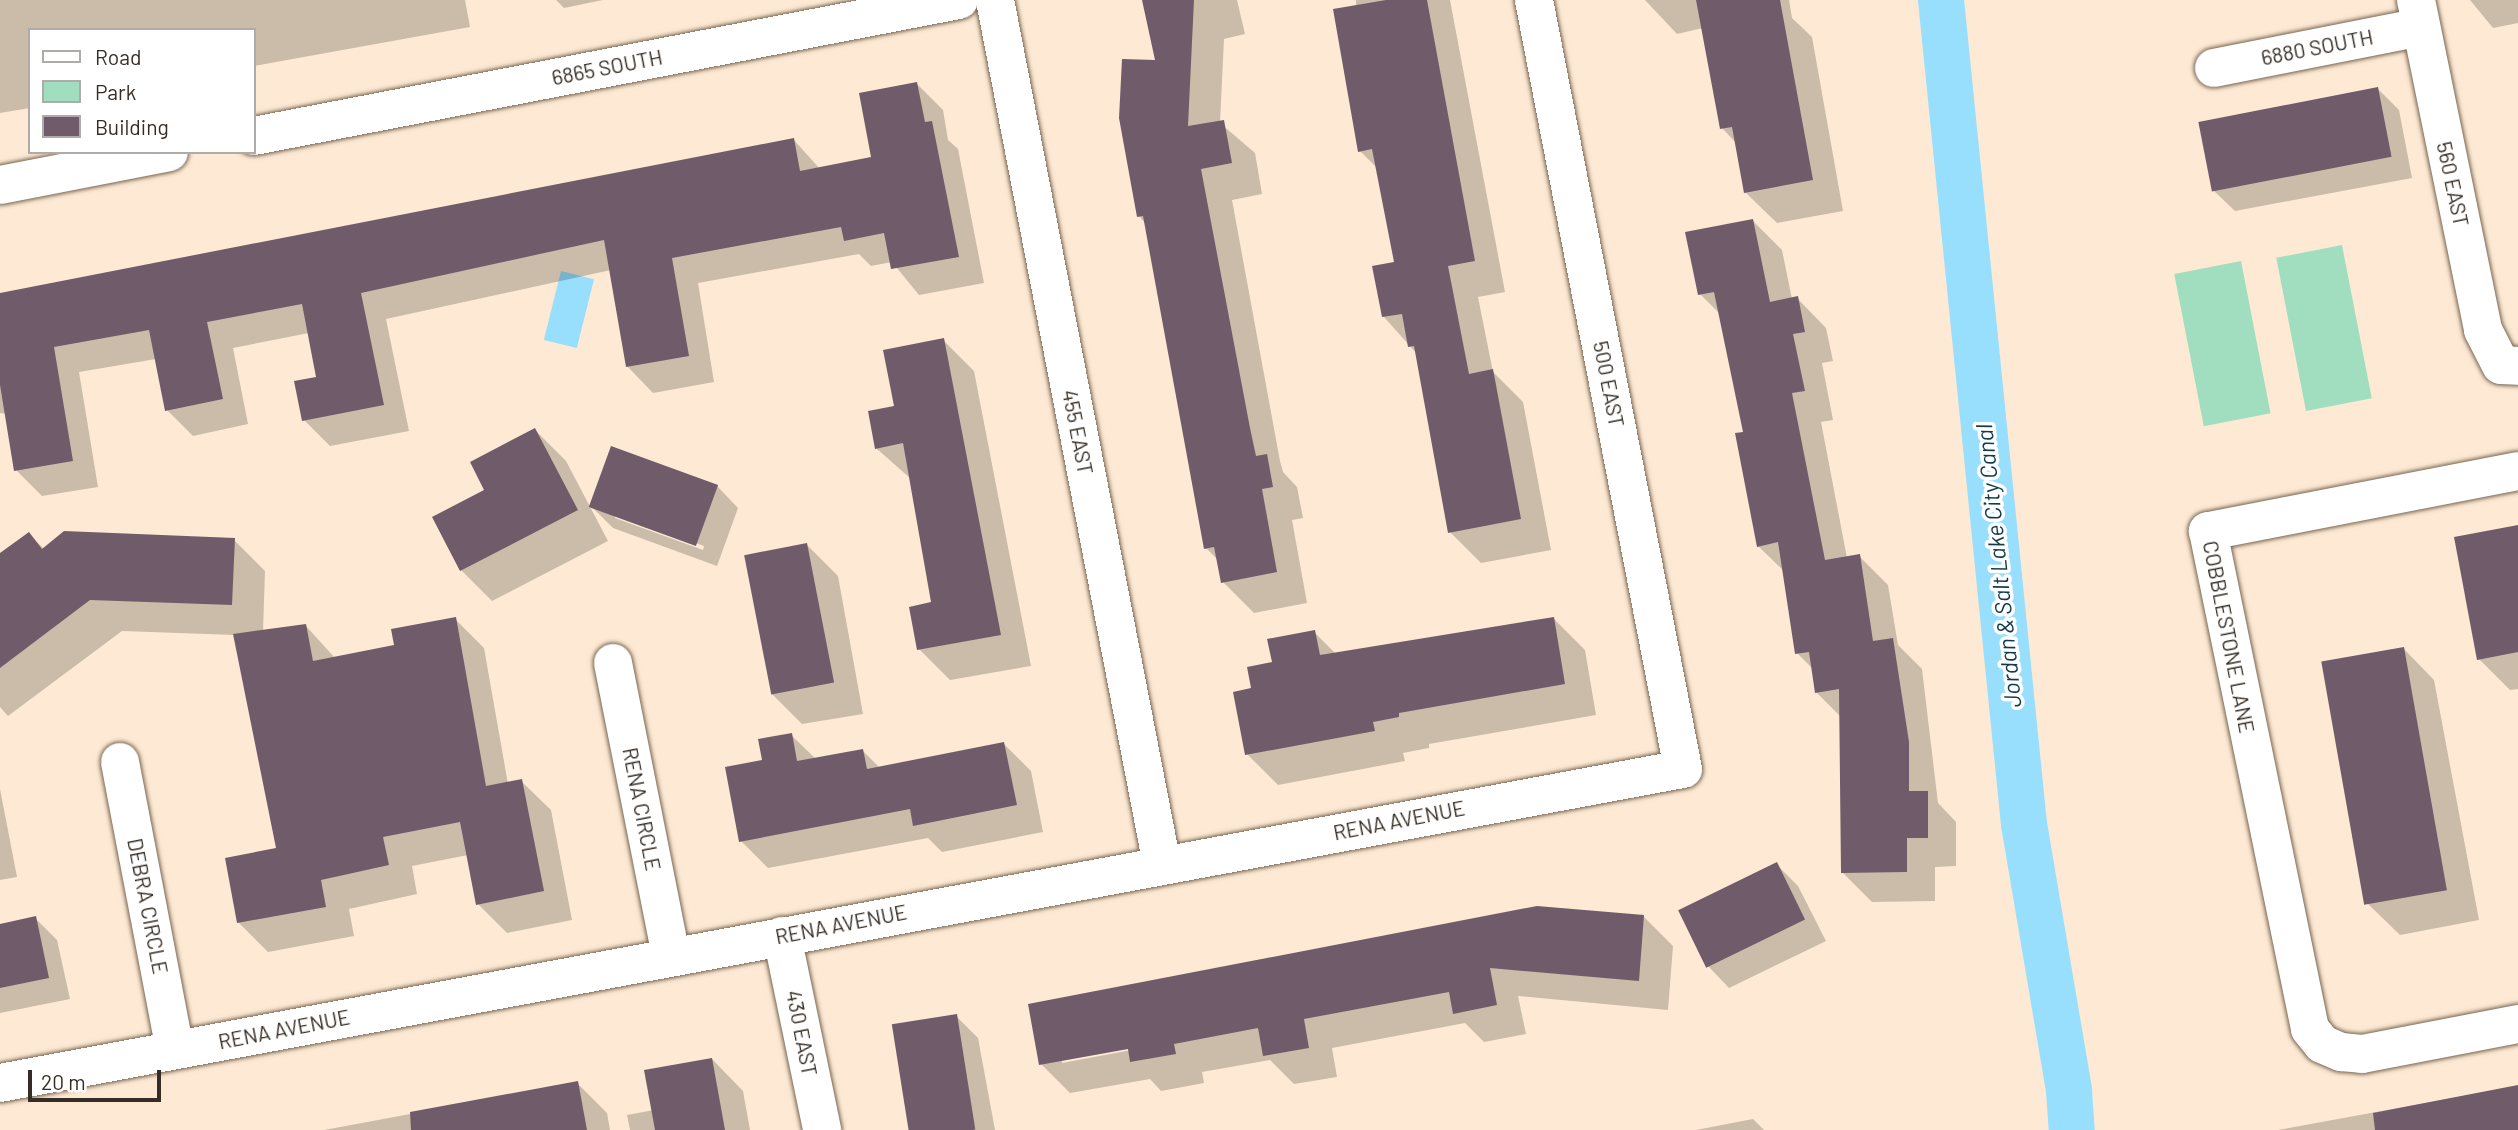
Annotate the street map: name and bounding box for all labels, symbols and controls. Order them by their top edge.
street label: 6880 SOUTH [2259,24,2375,70]
legend [28,28,256,154]
text: Road [95,44,141,69]
street label: 6865 SOUTH [550,44,664,90]
text: Park [95,79,136,104]
text: Building [95,114,169,139]
street label: 560 EAST [2432,139,2474,229]
street label: 500 EAST [1588,339,1630,429]
street label: 455 EAST [1057,387,1099,477]
water label: Jordan & Salt Lake City Canal [1969,423,2027,709]
street label: COBBLESTONE LANE [2198,539,2260,735]
street label: RENA CIRCLE [618,745,666,873]
street label: RENA AVENUE [1331,795,1467,845]
street label: DEBRA CIRCLE [122,836,174,976]
street label: RENA AVENUE [773,899,909,949]
street label: 430 EAST [781,988,823,1078]
street label: RENA AVENUE [216,1004,352,1054]
scale bar [32,1056,164,1100]
text: 20 m [41,1069,86,1094]

